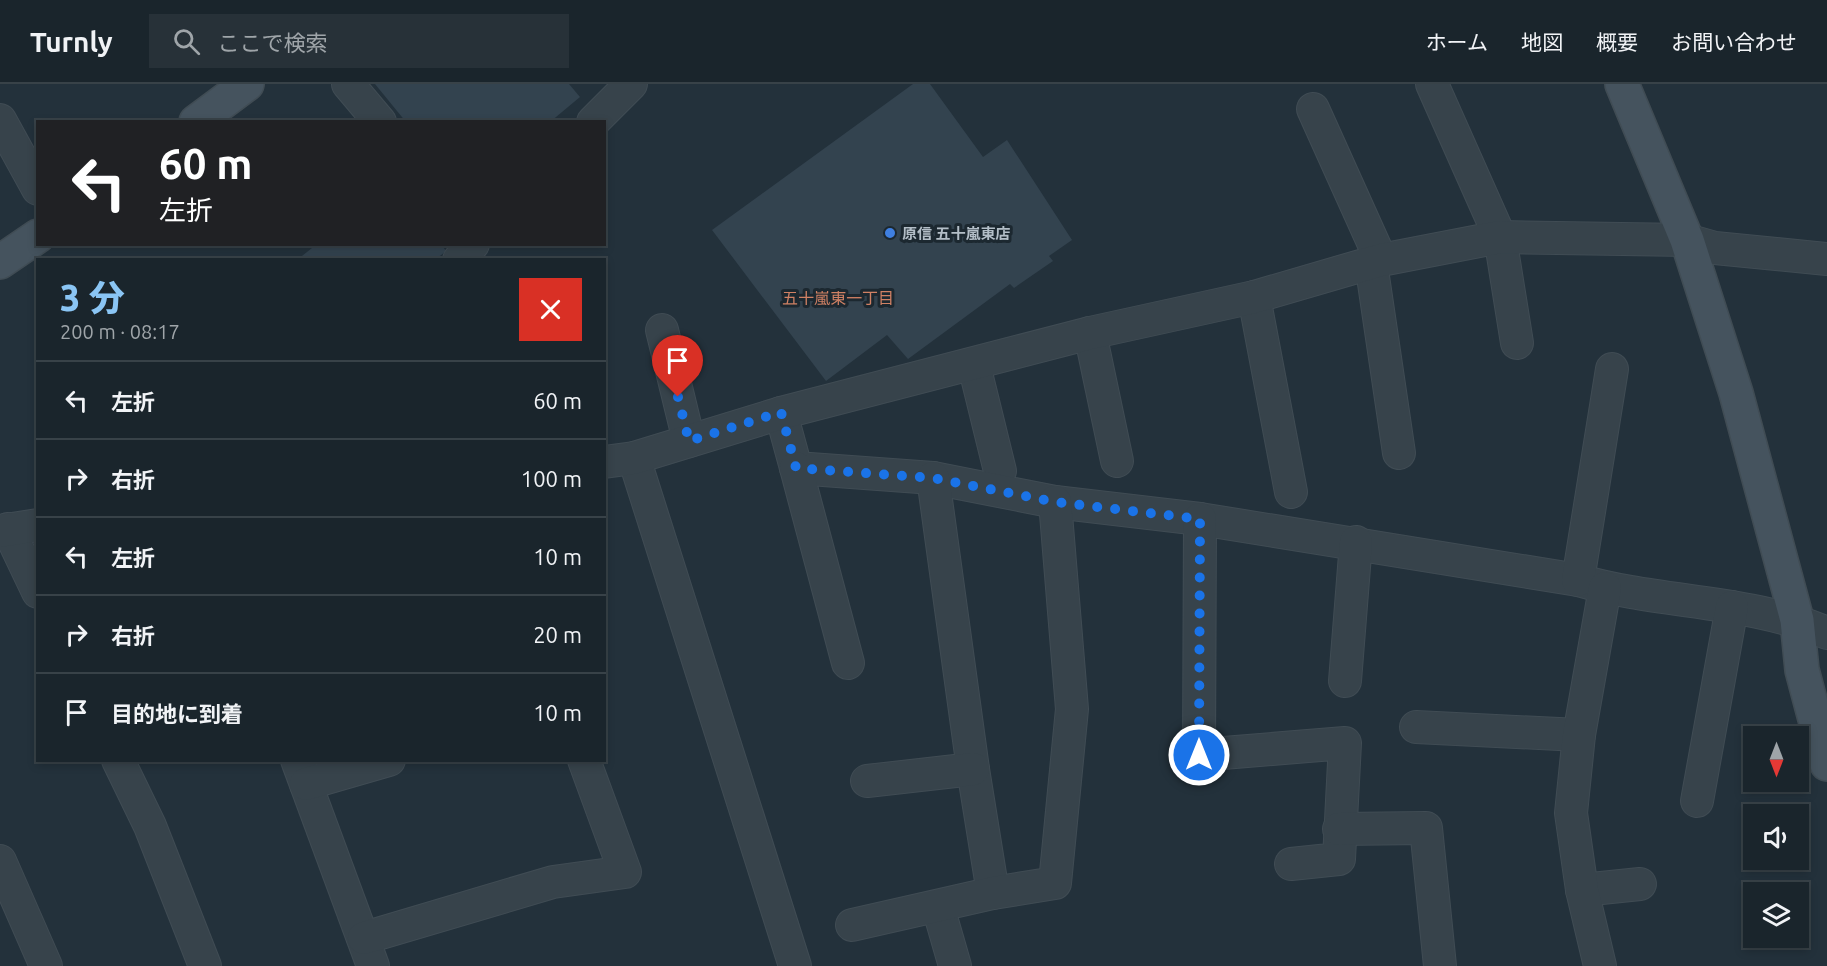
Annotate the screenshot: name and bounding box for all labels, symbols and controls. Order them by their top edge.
search box [149,14,569,68]
icon: search [170,25,203,58]
text: Turnly [30,26,113,57]
text: ここで検索 [218,30,328,55]
text: ホーム [1426,30,1488,54]
text: 地図 [1521,30,1563,54]
text: 概要 [1596,30,1638,54]
text: お問い合わせ [1671,30,1797,54]
text: 60 m [159,140,253,187]
icon: left [60,144,138,222]
text: 左折 [159,195,213,225]
place label: 原信 五十嵐東店 [902,225,1011,242]
marker: 原信 五十嵐東店 [883,226,897,240]
text: 3 分 [60,277,125,318]
button: close [519,278,582,341]
district label: 五十嵐東一丁目 [782,289,894,307]
text: 200 m · 08:17 [60,320,180,343]
pin [652,335,703,397]
icon: arrive [661,344,694,377]
icon: left [60,384,93,417]
text: 60 m [533,388,582,413]
text: 左折 [111,389,155,414]
icon: right [60,462,93,495]
text: 100 m [521,466,582,491]
text: 右折 [111,467,155,492]
icon: left [60,540,93,573]
text: 10 m [533,544,582,569]
text: 左折 [111,545,155,570]
icon: right [60,618,93,651]
text: 20 m [533,622,582,647]
text: 右折 [111,623,155,648]
icon: arrive [60,696,93,729]
text: 10 m [533,700,582,725]
text: 目的地に到着 [111,701,243,726]
position arrow [1167,723,1231,787]
north arrow [1743,726,1809,792]
map controls [1743,726,1809,948]
button: sound [1743,804,1809,870]
button: layers [1743,882,1809,948]

